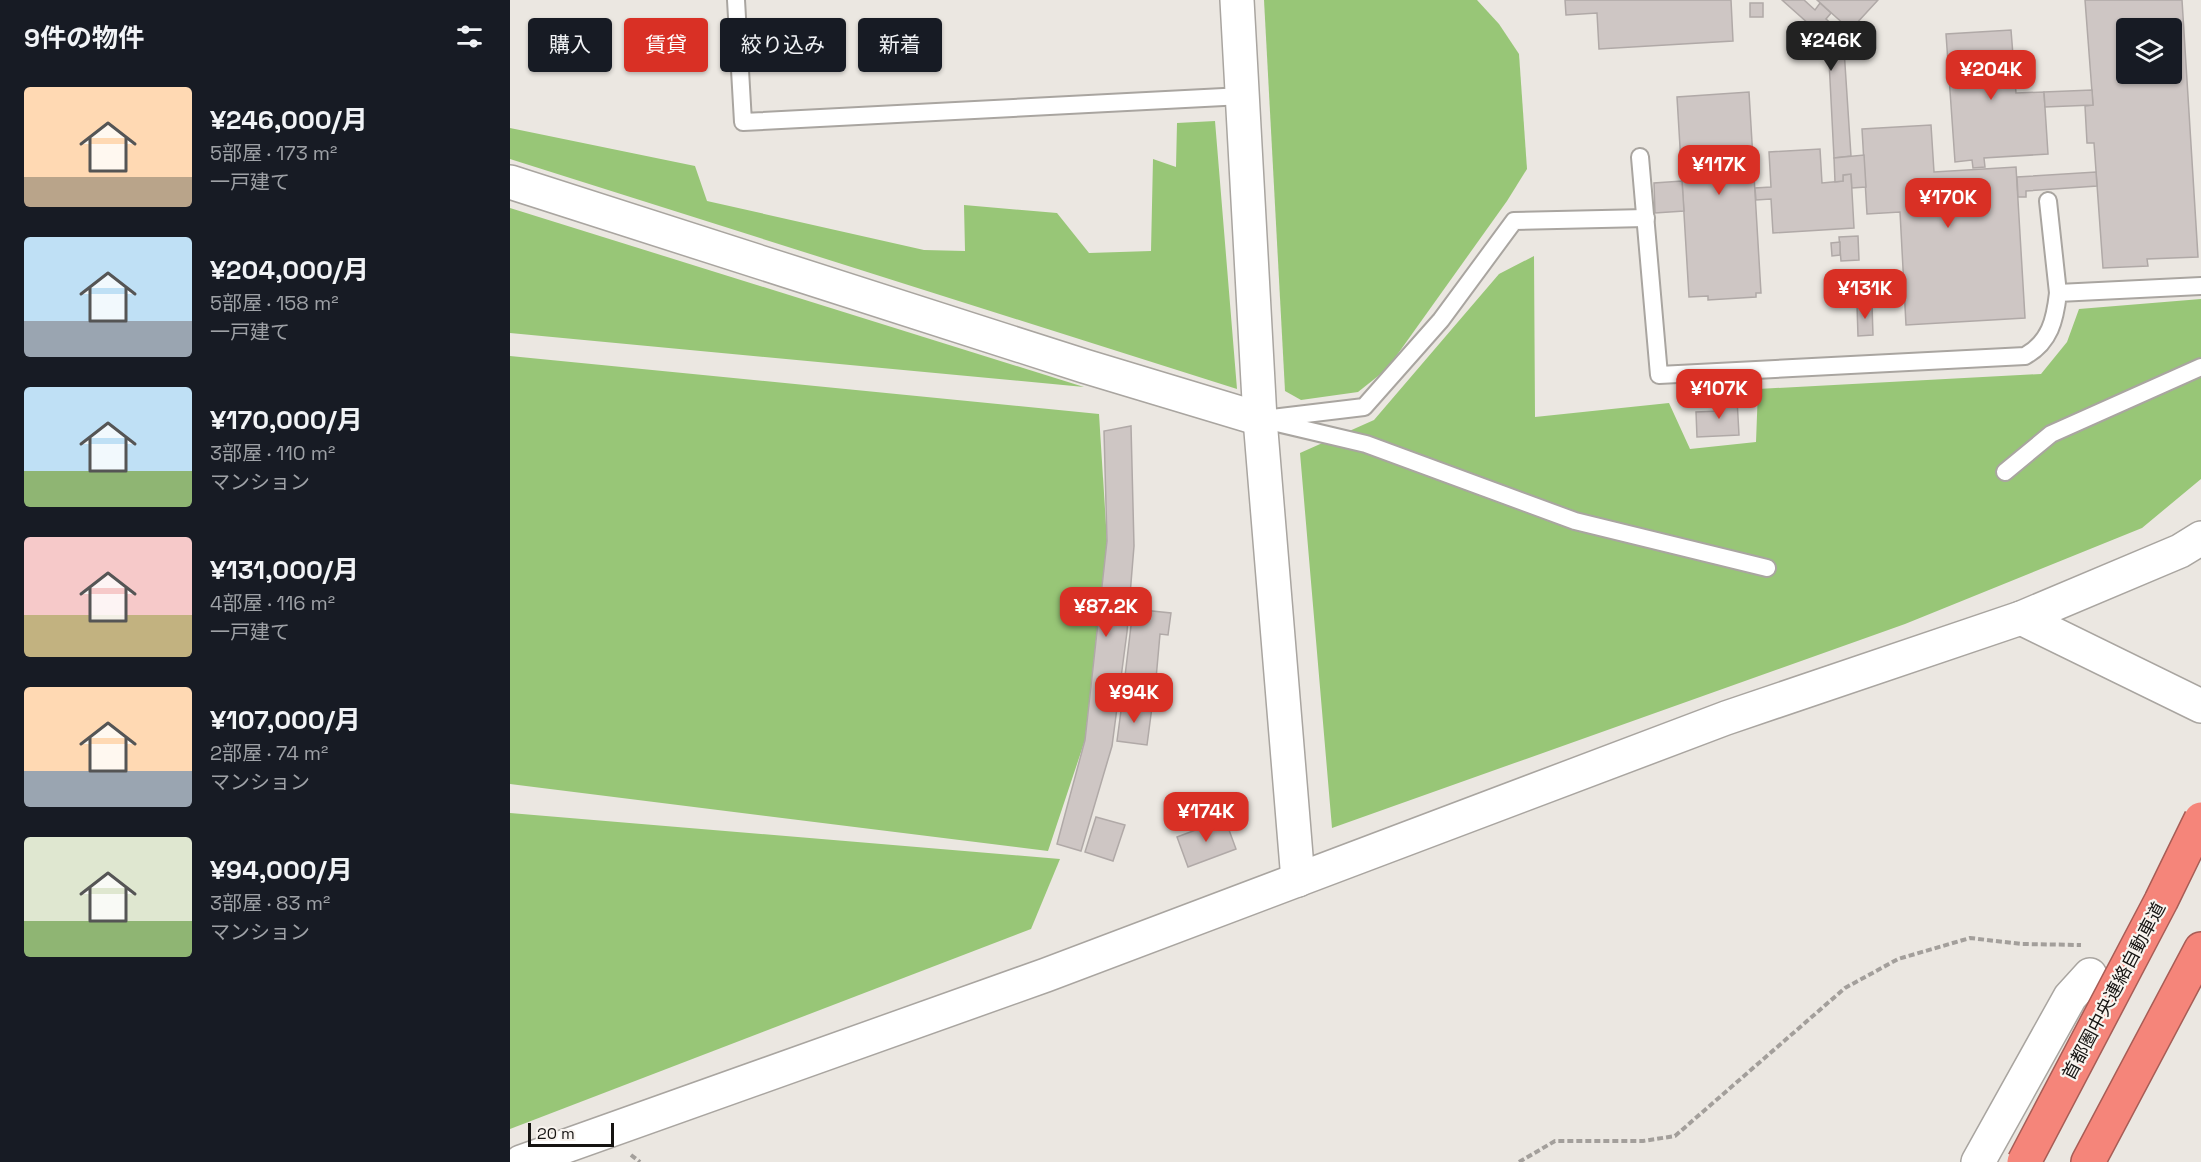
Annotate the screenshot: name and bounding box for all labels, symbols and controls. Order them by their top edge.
chip: 購入 [528,18,612,72]
chip: 賃貸 [624,18,708,72]
chip: 絞り込み [720,18,846,72]
chip: 新着 [858,18,942,72]
map controls [2116,18,2182,84]
button: layers [2116,18,2182,84]
icon: filters [453,20,486,53]
text: 9件の物件 [24,21,144,55]
pin: ¥246K [1789,21,1873,72]
text: ¥246K [1800,27,1862,53]
pin: ¥204K [1949,50,2033,101]
text: ¥204K [1960,56,2022,82]
text: ¥246,000/月 [210,103,368,137]
icon: home [72,111,144,183]
text: 5部屋 · 173 m² [210,140,337,166]
pin: ¥117K [1677,145,1761,196]
text: ¥117K [1692,151,1746,177]
text: 一戸建て [210,169,290,195]
pin: ¥170K [1906,178,1990,229]
text: ¥170K [1919,184,1977,210]
text: ¥204,000/月 [210,253,369,287]
icon: home [72,261,144,333]
pin: ¥131K [1823,269,1907,320]
text: ¥131K [1838,275,1892,301]
text: 5部屋 · 158 m² [210,290,338,316]
text: 一戸建て [210,319,290,345]
pin: ¥107K [1677,369,1761,420]
text: ¥107K [1690,375,1748,401]
text: ¥170,000/月 [210,403,363,437]
icon: home [72,411,144,483]
text: 3部屋 · 110 m² [210,440,335,466]
text: マンション [210,469,310,495]
text: ¥131,000/月 [210,553,359,587]
icon: home [72,561,144,633]
pin: ¥87.2K [1057,587,1155,638]
text: 4部屋 · 116 m² [210,590,335,616]
text: ¥87.2K [1074,593,1138,619]
text: 一戸建て [210,619,290,645]
pin: ¥94K [1098,673,1170,724]
text: ¥94K [1109,679,1159,705]
text: ¥107,000/月 [210,703,361,737]
icon: home [72,711,144,783]
text: 2部屋 · 74 m² [210,740,328,766]
text: マンション [210,769,310,795]
pin: ¥174K [1164,792,1248,843]
text: ¥174K [1178,798,1234,824]
text: ¥94,000/月 [210,853,353,887]
icon: home [72,861,144,933]
text: 3部屋 · 83 m² [210,890,330,916]
street label: 首都圏中央連絡自動車道 [2057,898,2170,1084]
text: マンション [210,919,310,945]
scale bar [528,1120,614,1148]
text: 20 m [537,1123,575,1144]

